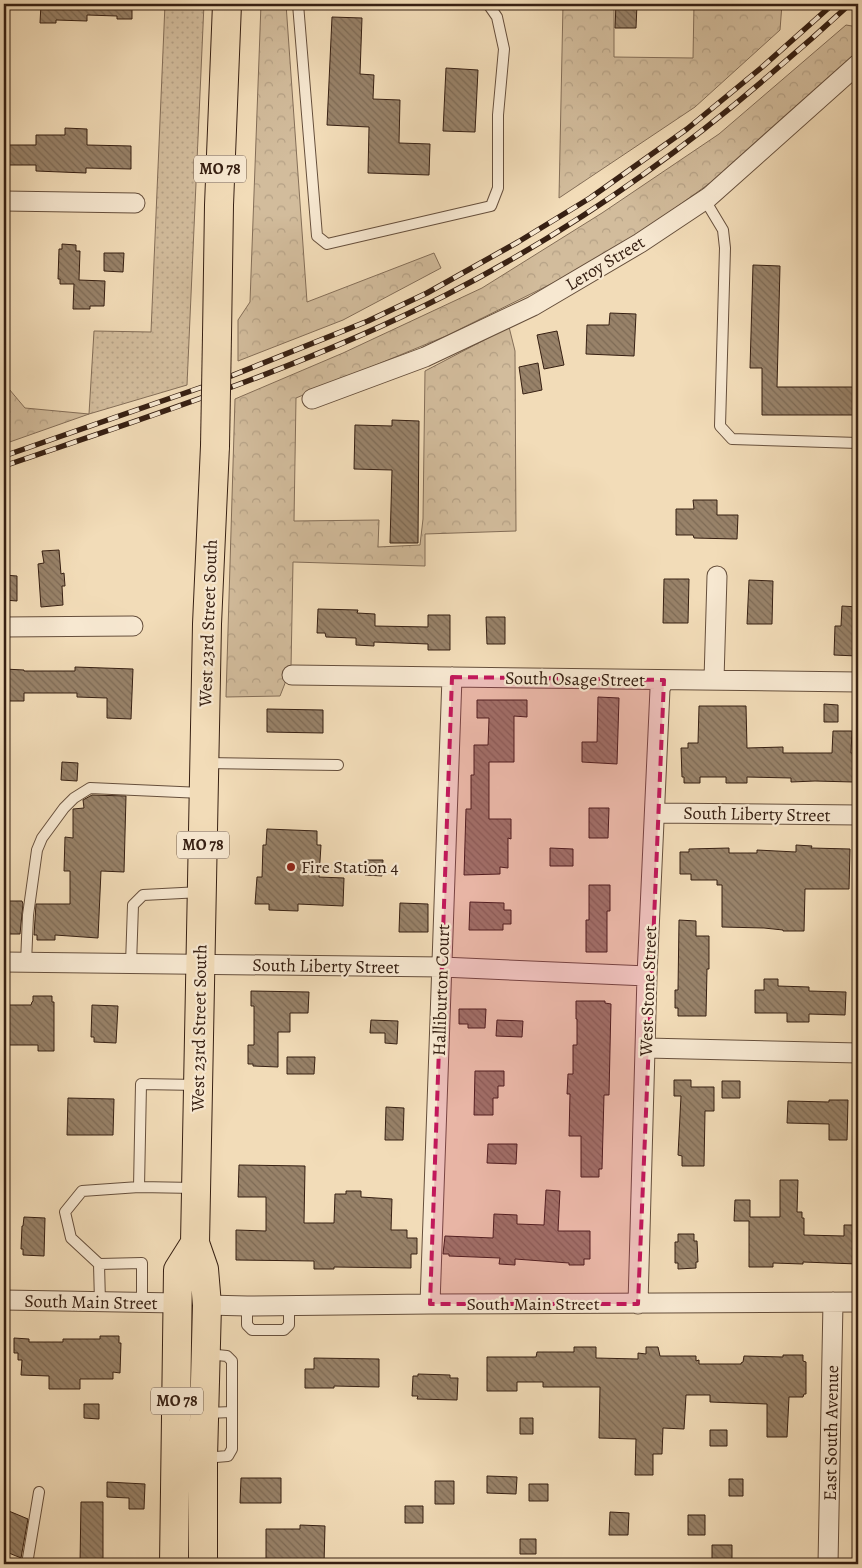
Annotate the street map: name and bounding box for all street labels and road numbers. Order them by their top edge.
road number: MO 78 [194,156,246,182]
street label: Leroy Street [561,230,649,296]
street label: West 23rd Street South [193,539,223,708]
street label: South Osage Street [505,666,645,692]
street label: South Liberty Street [683,801,831,827]
road number: MO 78 [177,832,229,858]
street label: Halliburton Court [427,924,455,1056]
street label: West Stone Street [634,925,662,1058]
street label: West 23rd Street South [186,944,212,1113]
street label: South Liberty Street [252,953,400,979]
street label: South Main Street [24,1289,158,1315]
street label: South Main Street [466,1292,600,1316]
street label: East South Avenue [818,1365,844,1501]
road number: MO 78 [151,1388,203,1414]

